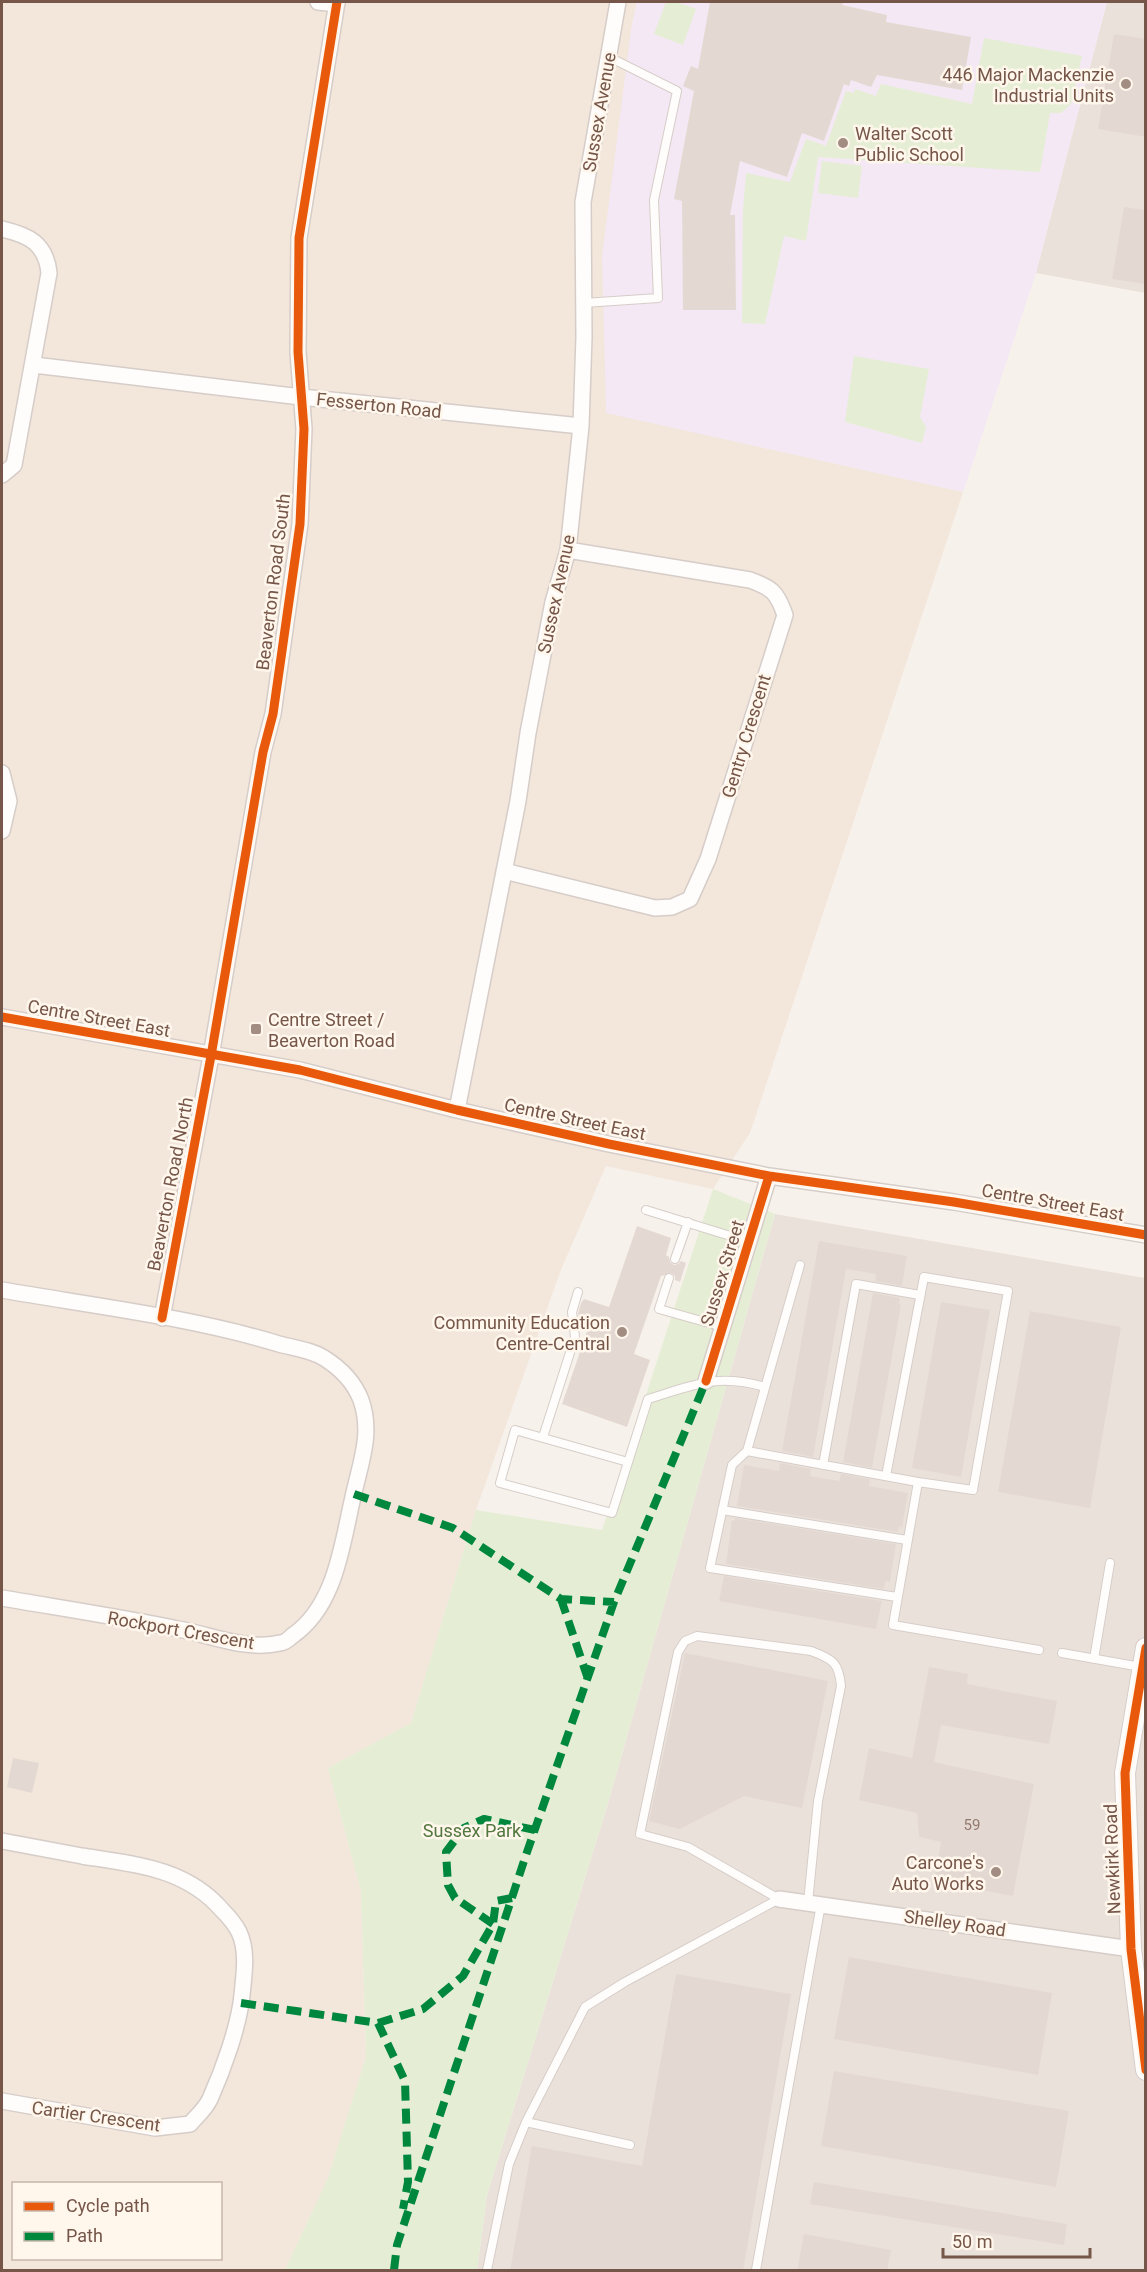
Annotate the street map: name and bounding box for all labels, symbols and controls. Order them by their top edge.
street label: Sussex Avenue [578,51,620,173]
place label: 446 Major Mackenzie Industrial Units [942,64,1114,106]
marker: 446 Major Mackenzie Industrial Units [1119,77,1133,91]
place label: Walter Scott Public School [855,123,964,165]
marker: Walter Scott Public School [836,136,850,150]
street label: Fesserton Road [315,388,443,422]
street label: Beaverton Road South [252,492,294,672]
street label: Sussex Avenue [533,533,579,655]
street label: Gentry Crescent [717,672,775,800]
street label: Centre Street East [26,995,172,1041]
place label: Centre Street / Beaverton Road [268,1009,395,1051]
marker: Centre Street / Beaverton Road [249,1022,263,1036]
street label: Centre Street East [502,1094,648,1144]
street label: Beaverton Road North [143,1095,197,1273]
street label: Centre Street East [980,1179,1126,1225]
street label: Sussex Street [696,1217,748,1328]
place label: Community Education Centre-Central [434,1312,610,1354]
marker: Community Education Centre-Central [615,1325,629,1339]
street label: Rockport Crescent [106,1607,256,1653]
street label: Newkirk Road [1100,1803,1124,1915]
house number: 59 [964,1816,980,1834]
park label: Sussex Park [423,1820,522,1841]
place label: Carcone's Auto Works [892,1852,984,1894]
marker: Carcone's Auto Works [989,1865,1003,1879]
street label: Shelley Road [903,1905,1007,1941]
street label: Cartier Crescent [30,2097,162,2135]
legend [12,2182,222,2260]
text: Cycle path [66,2195,150,2216]
scale bar [943,2221,1090,2259]
text: Path [66,2225,103,2246]
text: 50 m [952,2231,992,2252]

